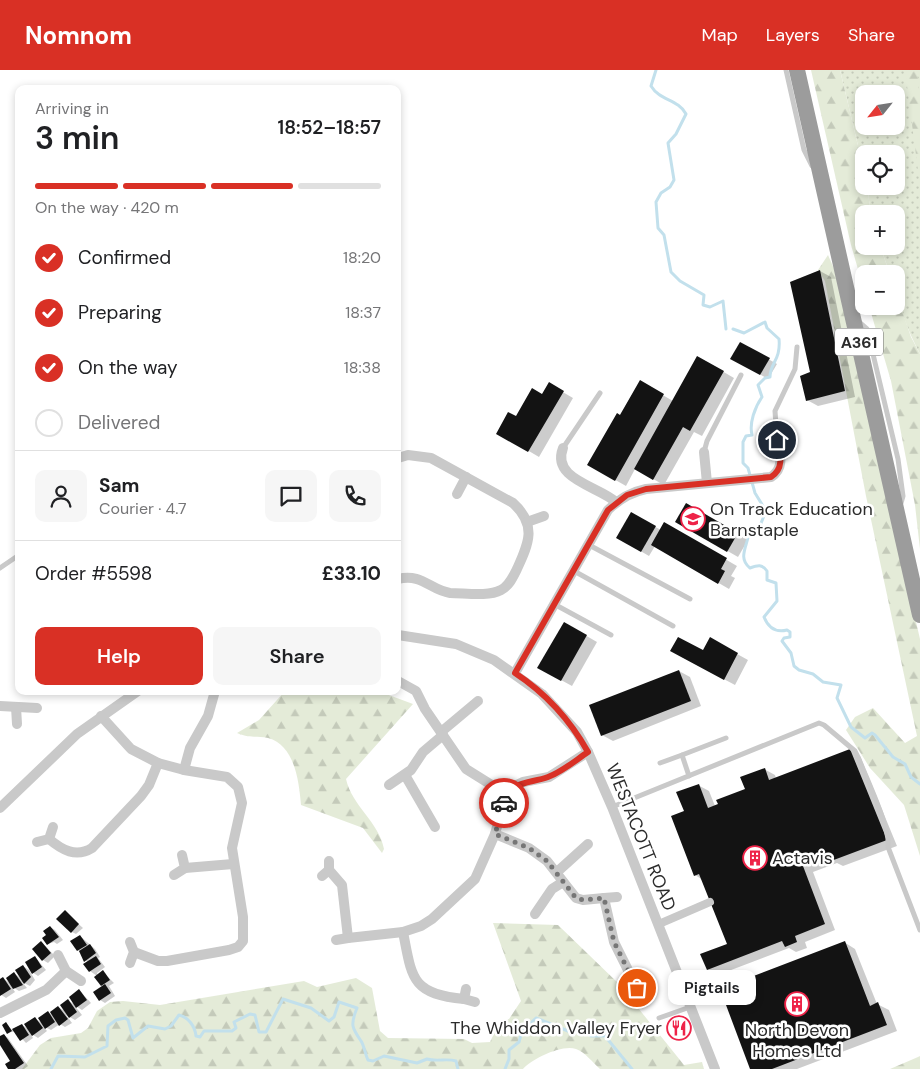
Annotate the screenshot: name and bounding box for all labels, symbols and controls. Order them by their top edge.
text: Nomnom [25,20,132,51]
text: Map [702,23,738,47]
text: Layers [766,23,820,47]
text: Share [848,23,895,47]
north arrow [855,85,905,135]
map controls [855,85,905,315]
text: Arriving in [35,98,109,119]
text: 18:52–18:57 [278,115,381,140]
text: 3 min [35,117,119,159]
button: locate [855,145,905,195]
text: On the way · 420 m [35,197,179,218]
button: + [855,205,905,255]
icon: check [35,244,63,272]
text: Confirmed [78,245,171,270]
text: 18:20 [343,247,381,268]
button: − [855,265,905,315]
icon: check [35,299,63,327]
text: Preparing [78,300,162,325]
text: 18:37 [345,302,381,323]
road number: A361 [835,328,883,356]
icon: check [35,354,63,382]
text: On the way [78,355,178,380]
text: 18:38 [344,357,381,378]
text: Delivered [78,410,160,435]
pin [756,419,798,461]
icon: home [763,426,791,454]
button: person [35,470,87,522]
button: chat [265,470,317,522]
button: phone [329,470,381,522]
text: Sam [99,473,140,498]
place label: On Track Education Barnstaple [710,497,873,542]
text: Courier · 4.7 [99,498,187,519]
school or university icon: On Track Education Barnstaple [680,506,706,532]
text: Order #5598 [35,561,152,586]
text: £33.10 [322,561,381,586]
button: Help [35,627,203,685]
button: Share [213,627,381,685]
street label: WESTACOTT ROAD [600,760,682,914]
courier [479,778,529,828]
icon: car [490,789,518,817]
building icon: Actavis [742,845,768,871]
place label: Actavis [772,846,833,870]
pin [616,967,658,1009]
callout: Pigtails [667,970,754,1006]
icon: bag [623,974,651,1002]
text: Pigtails [684,977,740,998]
building icon: North Devon Homes Ltd [784,991,810,1017]
restaurant icon: The Whiddon Valley Fryer [666,1015,692,1041]
place label: The Whiddon Valley Fryer [450,1016,662,1040]
place label: North Devon Homes Ltd [745,1018,849,1063]

